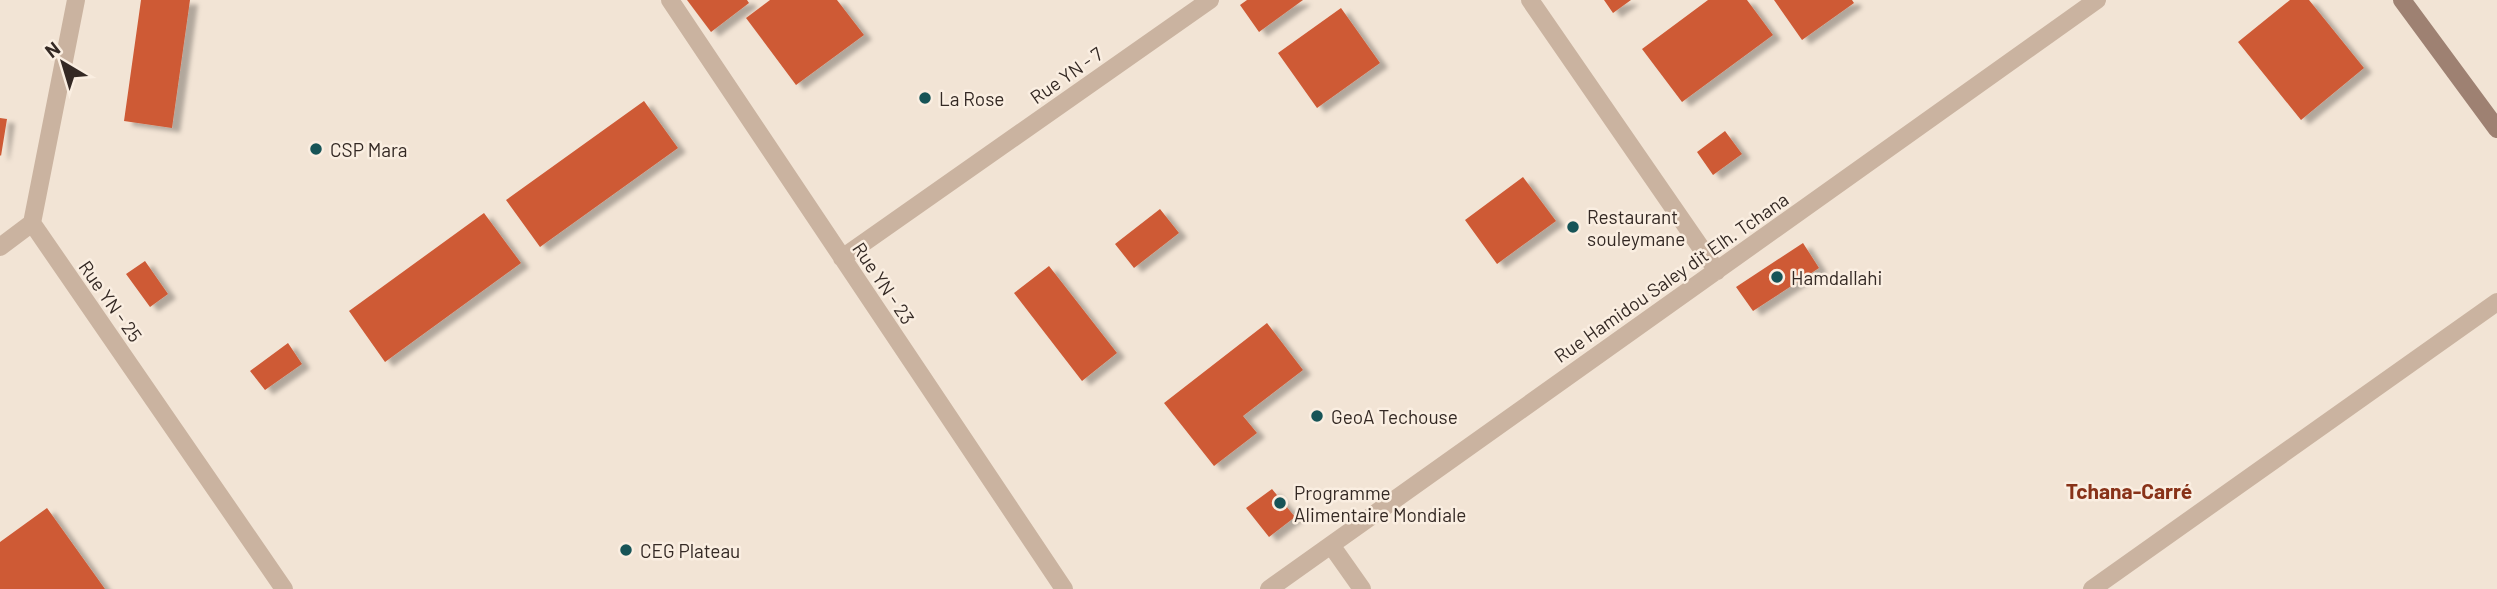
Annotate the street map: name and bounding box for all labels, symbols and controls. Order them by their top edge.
north arrow [28,28,98,98]
text: N [40,36,64,62]
street label: Rue YN - 7 [1025,42,1107,108]
place label: La Rose [939,87,1005,110]
marker: La Rose [917,90,933,106]
place label: CSP Mara [330,138,408,161]
marker: CSP Mara [308,141,324,157]
street label: Rue Hamidou Saley dit Elh. Tchana [1549,187,1793,367]
place label: Restaurant souleymane [1587,205,1685,250]
marker: Restaurant souleymane [1565,219,1581,235]
street label: Rue YN - 23 [848,238,920,328]
street label: Rue YN - 25 [75,256,147,346]
place label: Hamdallahi [1791,266,1882,289]
marker: Hamdallahi [1769,269,1785,285]
place label: GeoA Techouse [1331,405,1458,428]
marker: GeoA Techouse [1309,408,1325,424]
district label: Tchana-Carré [2066,478,2192,503]
place label: Programme Alimentaire Mondiale [1294,481,1466,526]
marker: Programme Alimentaire Mondiale [1272,495,1288,511]
place label: CEG Plateau [640,539,740,562]
marker: CEG Plateau [618,542,634,558]

